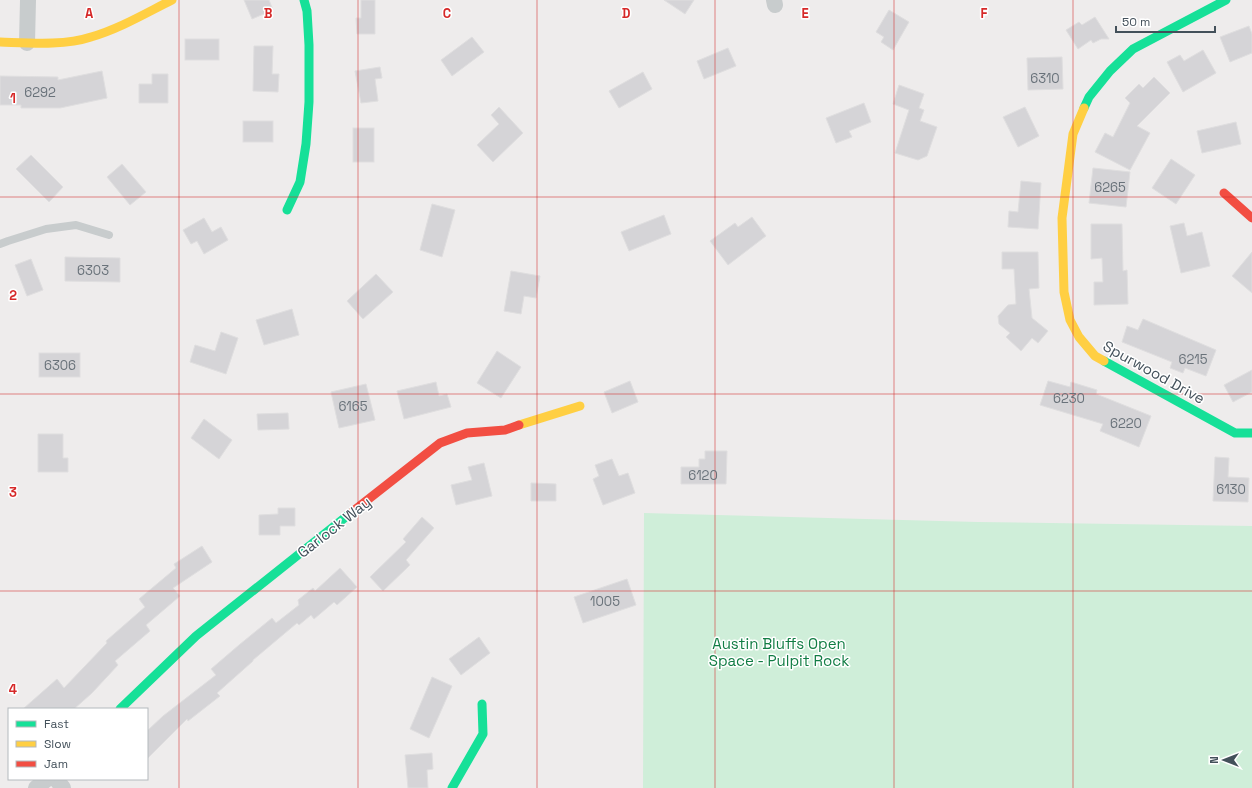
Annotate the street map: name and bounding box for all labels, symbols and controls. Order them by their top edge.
text: A [85,5,94,22]
text: B [264,5,273,22]
text: C [443,5,451,22]
text: D [622,5,631,22]
text: E [801,5,809,22]
text: F [981,5,988,22]
scale bar [1116,8,1215,34]
text: 50 m [1122,14,1150,30]
house number: 6310 [1030,70,1060,87]
house number: 6292 [24,84,56,101]
text: 1 [10,90,16,107]
house number: 6265 [1094,179,1126,196]
house number: 6303 [77,262,109,279]
text: 2 [9,287,17,304]
street label: Spurwood Drive [1100,336,1208,408]
house number: 6215 [1179,351,1208,368]
house number: 6306 [44,357,76,374]
house number: 6230 [1053,390,1085,407]
house number: 6165 [338,398,368,415]
house number: 6220 [1110,415,1142,432]
house number: 6120 [688,467,718,484]
house number: 6130 [1216,481,1246,498]
text: 3 [9,484,17,501]
street label: Garlock Way [293,492,375,562]
house number: 1005 [590,593,620,610]
park label: Austin Bluffs Open Space - Pulpit Rock [709,634,849,670]
text: 4 [9,681,17,698]
legend [8,708,148,780]
text: Fast [44,716,69,732]
text: Slow [44,736,71,752]
north arrow [1204,740,1244,780]
text: Jam [44,756,68,772]
text: N [1207,756,1221,764]

